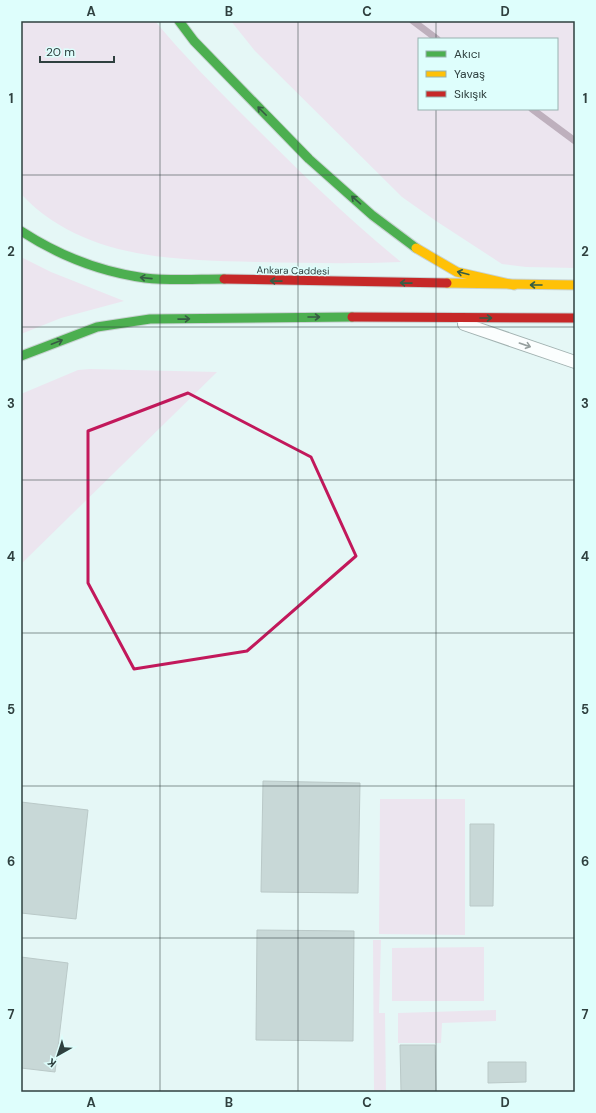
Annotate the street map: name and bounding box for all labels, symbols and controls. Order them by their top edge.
text: A [86,3,96,20]
text: B [225,3,233,20]
text: C [362,3,372,20]
text: D [500,3,510,20]
scale bar [40,38,114,64]
legend [418,38,558,110]
text: 20 m [46,44,75,60]
text: Akıcı [454,46,480,62]
text: Yavaş [454,66,485,82]
text: Sıkışık [454,86,487,102]
text: 1 [9,90,13,107]
text: 1 [583,90,587,107]
one-way arrow [257,106,266,116]
one-way arrow [351,196,361,205]
text: 2 [7,243,15,260]
text: 2 [581,243,589,260]
street label: Ankara Caddesi [256,263,330,278]
one-way arrow [456,269,469,276]
one-way arrow [140,274,153,281]
one-way arrow [270,277,283,285]
one-way arrow [400,279,413,287]
one-way arrow [530,281,543,289]
one-way arrow [307,313,320,321]
one-way arrow [479,314,492,322]
one-way arrow [177,315,190,323]
one-way arrow [51,337,63,345]
one-way arrow [518,341,530,349]
text: 3 [7,395,15,412]
text: 3 [581,395,589,412]
text: 4 [7,548,15,565]
text: 4 [581,548,589,565]
text: 5 [7,701,15,718]
text: 5 [581,701,589,718]
text: 6 [7,853,15,870]
text: 6 [581,853,589,870]
text: 7 [8,1006,15,1023]
text: 7 [582,1006,589,1023]
north arrow [38,1035,78,1075]
text: K [45,1055,59,1070]
text: A [86,1094,96,1111]
text: B [225,1094,233,1111]
text: C [362,1094,372,1111]
text: D [500,1094,510,1111]

